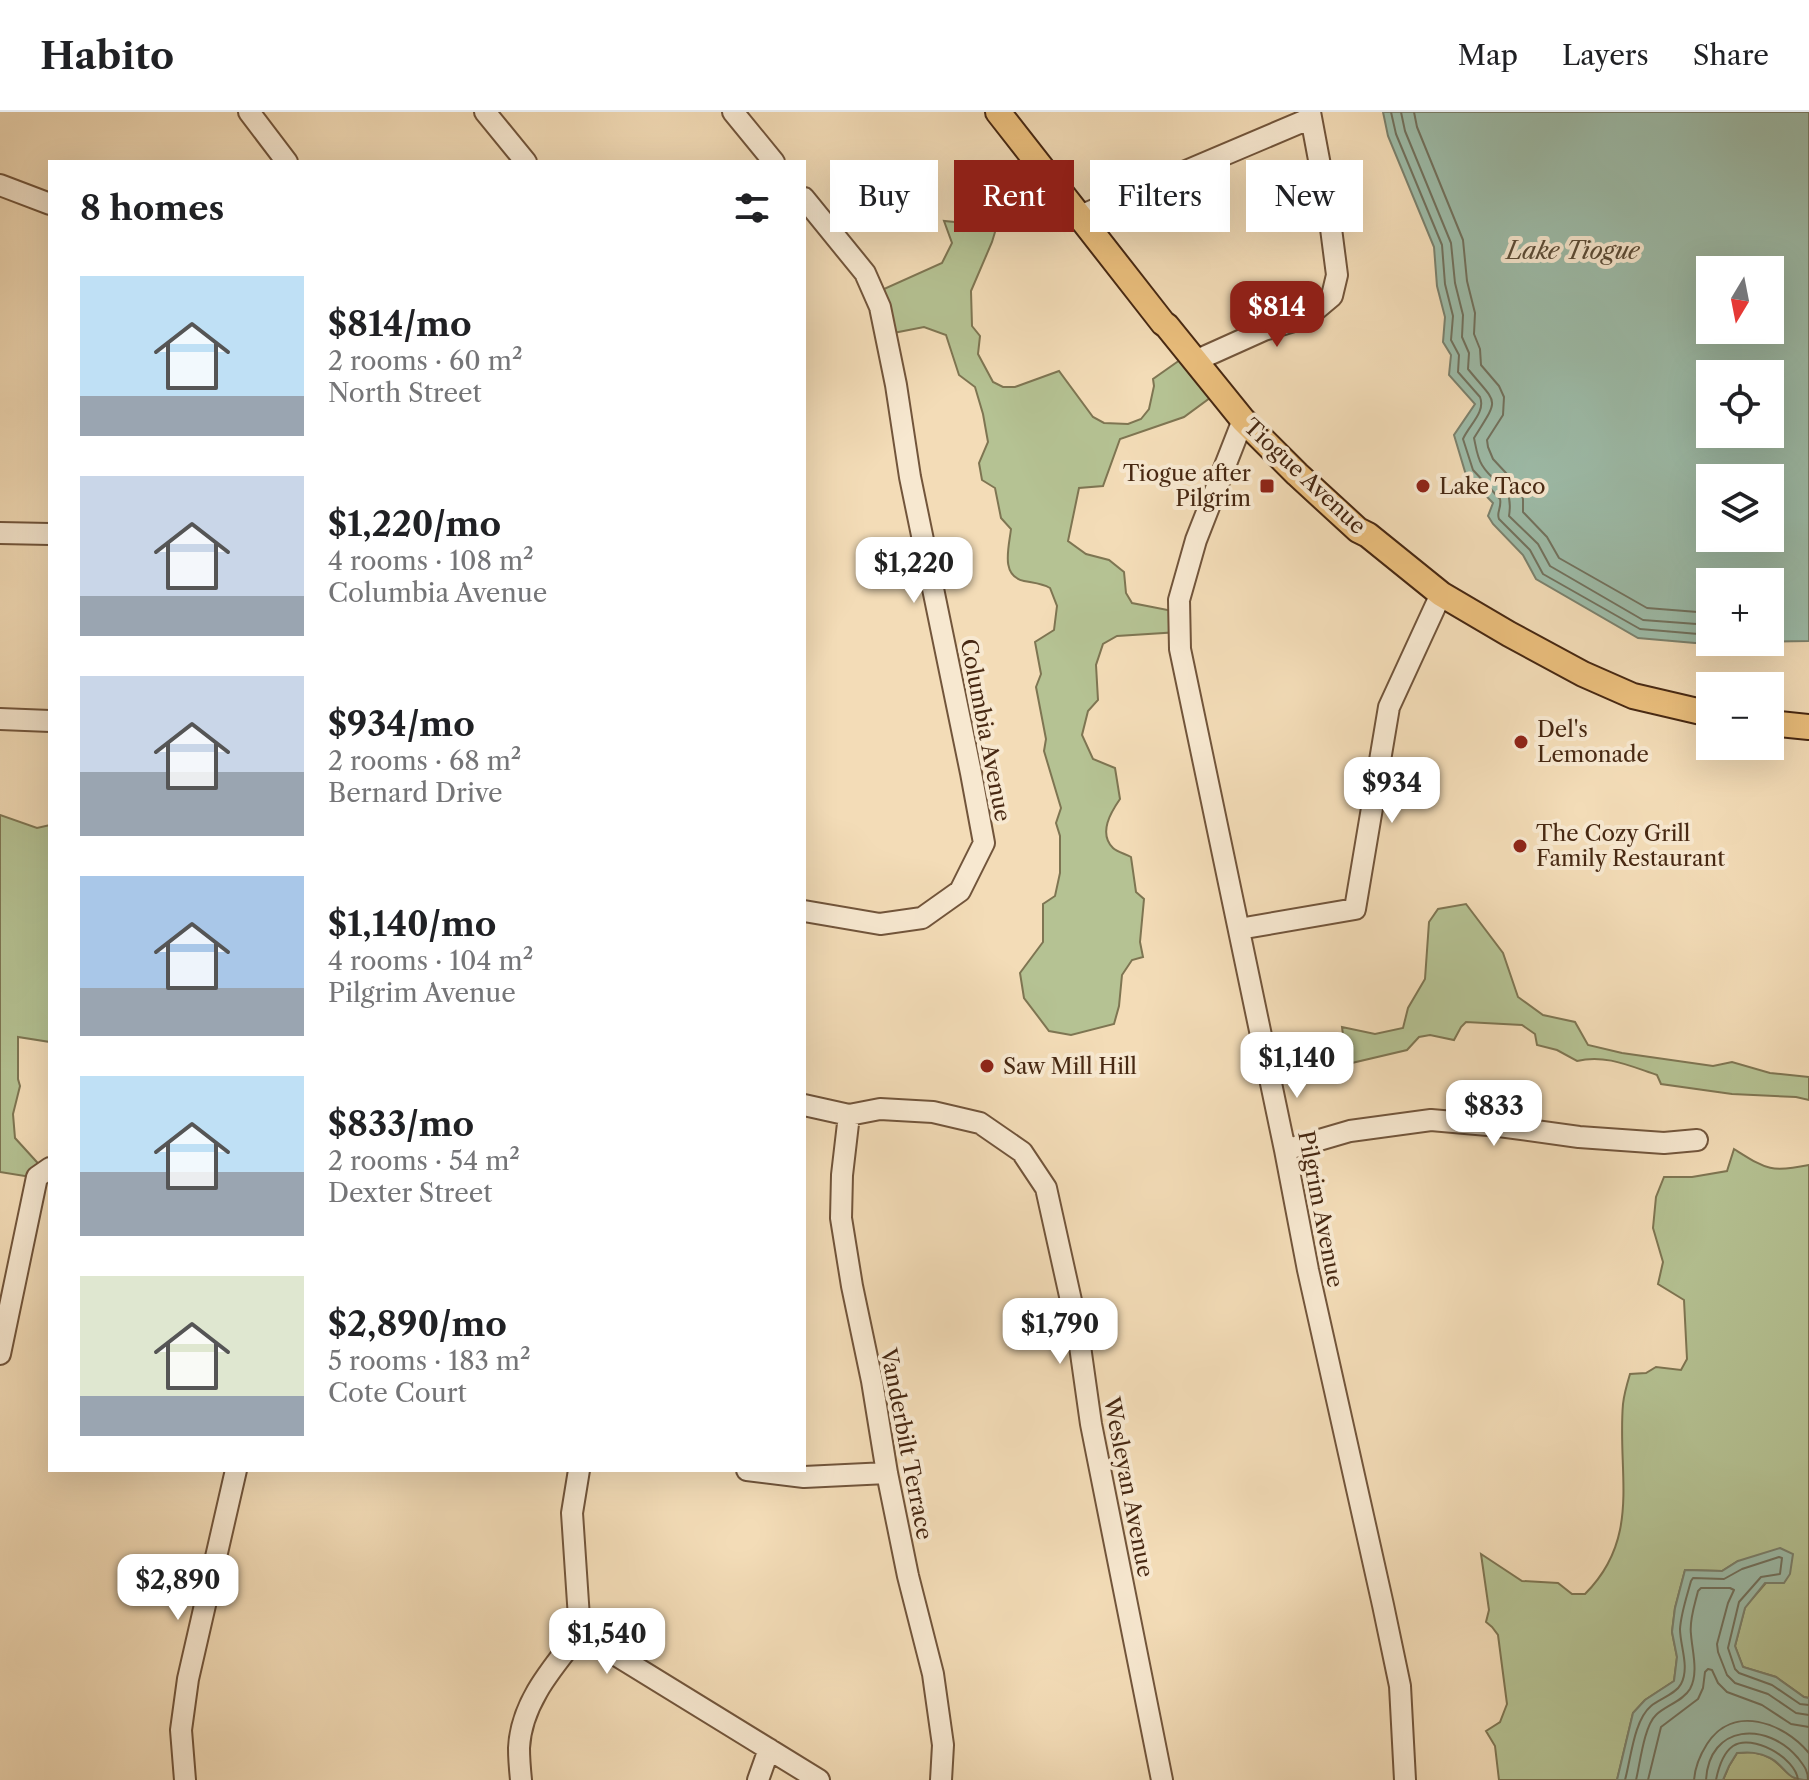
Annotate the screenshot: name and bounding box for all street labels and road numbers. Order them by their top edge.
street label: Tiogue Avenue [1238,413,1371,540]
street label: Columbia Avenue [955,636,1016,824]
street label: Pilgrim Avenue [1292,1128,1349,1290]
street label: Vanderbilt Terrace [875,1345,938,1542]
street label: Wesleyan Avenue [1098,1394,1159,1579]

